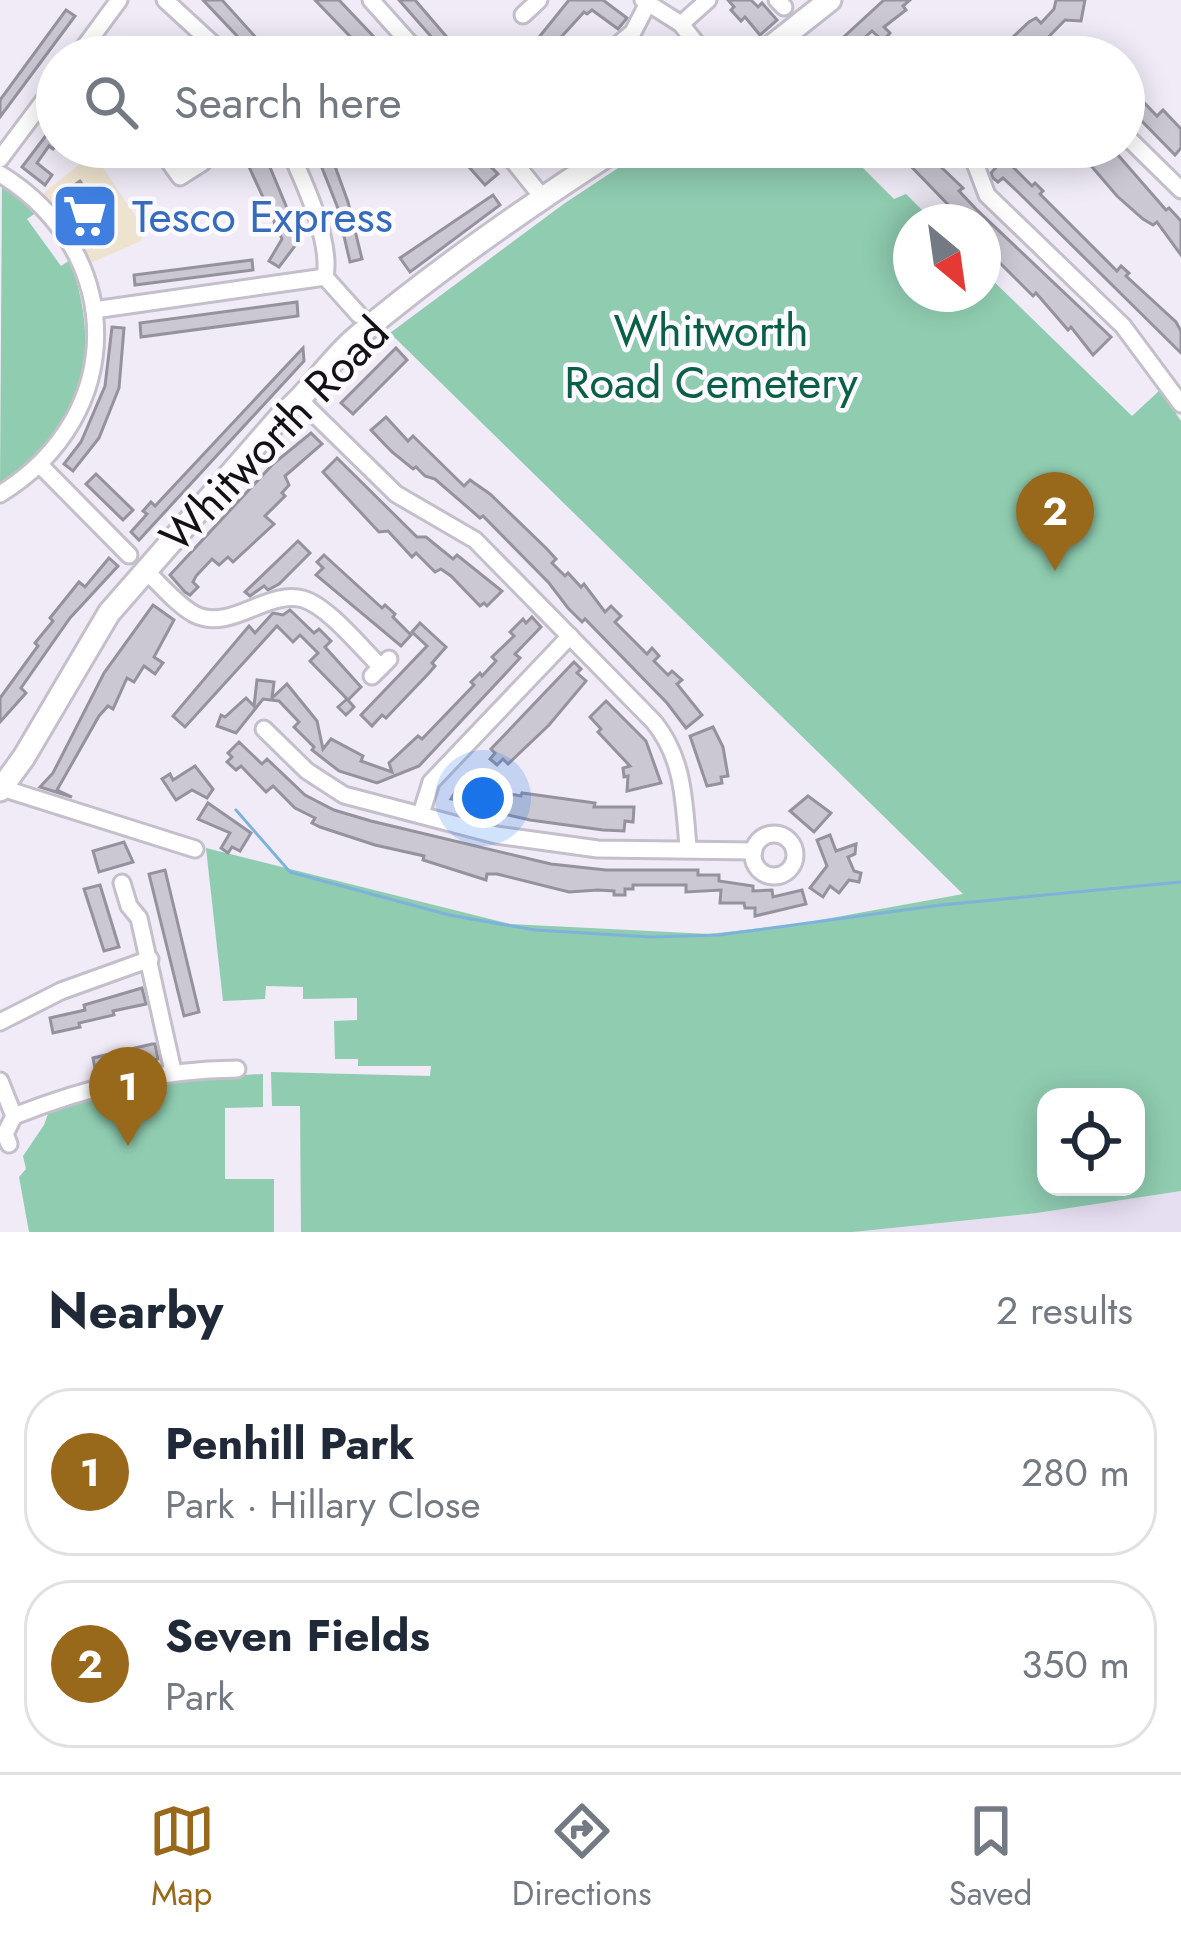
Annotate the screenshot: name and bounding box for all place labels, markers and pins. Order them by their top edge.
supermarket icon: Tesco Express [50,181,120,251]
place label: Tesco Express [132,184,393,249]
pin: 2 [1016,472,1094,571]
pin: 1 [89,1047,167,1146]

